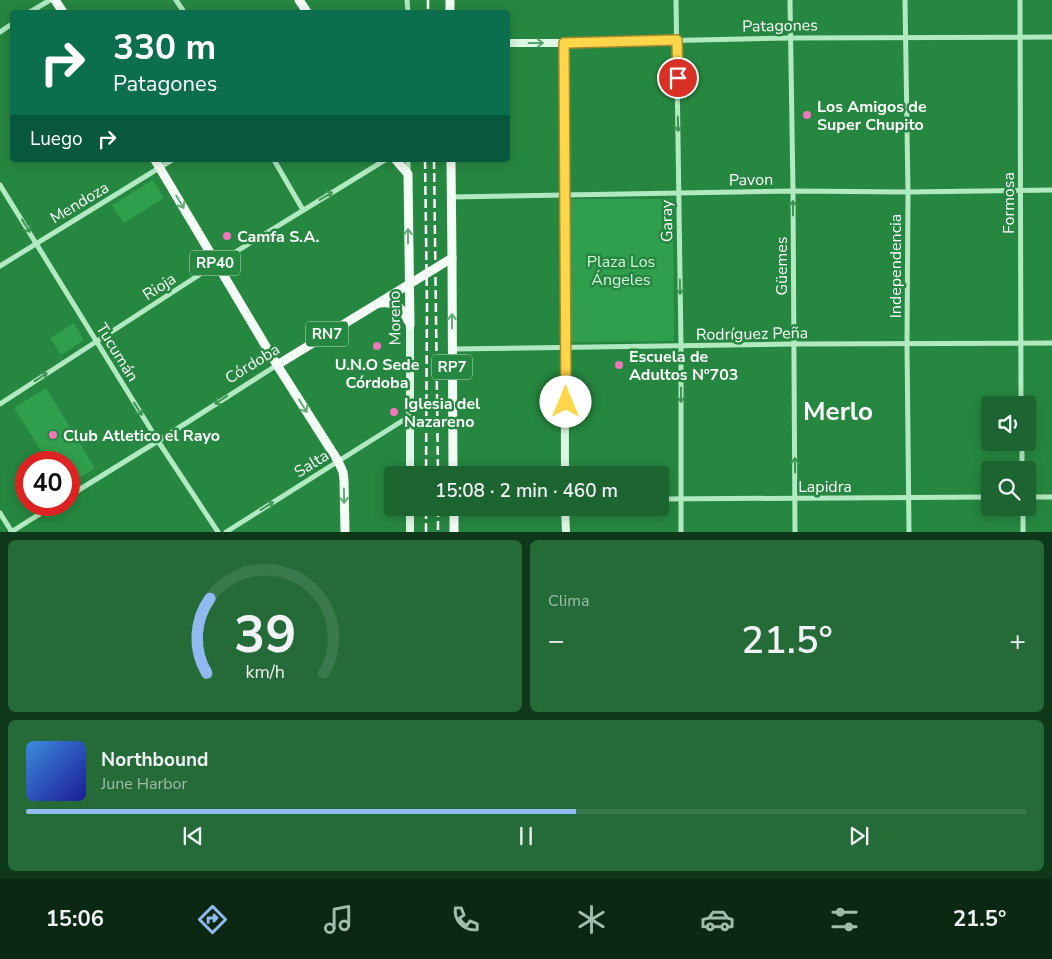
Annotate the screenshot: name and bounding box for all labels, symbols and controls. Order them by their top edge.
street label: Patagones [742,14,818,38]
text: 330 m [113,24,216,71]
icon: right [30,30,95,95]
one-way arrow [528,38,544,48]
pin [657,57,699,99]
icon: arrive [664,64,692,92]
text: Patagones [113,69,217,99]
place label: Los Amigos de Super Chupito [817,96,927,136]
marker: Los Amigos de Super Chupito [801,109,813,121]
one-way arrow [673,116,683,132]
icon: right [93,125,121,153]
text: Luego [30,126,83,152]
street label: Pavon [729,169,773,191]
street label: Formosa [998,172,1020,234]
street label: Mendoza [46,177,113,229]
one-way arrow [318,191,332,201]
one-way arrow [175,194,185,208]
street label: Garay [656,199,678,242]
one-way arrow [788,200,798,216]
street label: Independencia [885,214,907,318]
one-way arrow [21,219,31,233]
place label: Camfa S.A. [237,226,320,248]
one-way arrow [403,228,413,244]
marker: Camfa S.A. [221,230,233,242]
street label: Güemes [771,236,793,296]
road number: RP40 [190,250,240,276]
park label: Plaza Los Ángeles [587,251,655,291]
street label: Rioja [139,268,180,306]
one-way arrow [675,278,685,294]
street label: Moreno [384,290,406,346]
one-way arrow [447,314,457,330]
street label: Tucumán [91,319,144,386]
road number: RN7 [306,322,348,346]
street label: Rodríguez Peña [696,322,808,346]
street label: Córdoba [221,338,284,389]
marker: U.N.O Sede Córdoba [371,340,383,352]
place label: Escuela de Adultos Nº703 [629,346,738,386]
place label: U.N.O Sede Córdoba [335,354,420,394]
road number: RP7 [432,354,472,380]
marker: Escuela de Adultos Nº703 [613,359,625,371]
one-way arrow [34,372,48,382]
position arrow [539,375,591,427]
one-way arrow [676,386,686,403]
place label: Iglesia del Nazareno [404,393,480,433]
district label: Merlo [803,394,873,429]
one-way arrow [214,395,228,406]
map controls [981,396,1036,516]
button: sound [981,396,1036,451]
one-way arrow [298,398,308,412]
one-way arrow [133,402,144,416]
marker: Iglesia del Nazareno [388,406,400,418]
place label: Club Atletico el Rayo [63,425,220,447]
marker: Club Atletico el Rayo [47,429,59,441]
street label: Salta [290,445,333,483]
speed limit sign: 40 [15,451,80,516]
one-way arrow [790,458,800,474]
button: search [981,461,1036,516]
street label: Lapidra [798,476,852,498]
text: 15:08 · 2 min · 460 m [435,478,618,504]
one-way arrow [339,487,349,503]
one-way arrow [260,500,274,511]
text: Clima [548,590,589,612]
text: 39 [234,599,296,670]
text: 21.5° [741,615,833,666]
text: − [548,622,565,660]
text: + [1009,622,1026,660]
text: km/h [245,660,285,684]
text: Northbound [101,747,208,773]
text: June Harbor [101,773,187,795]
icon: previous [179,822,207,850]
icon: pause [512,822,540,850]
icon: next [845,822,873,850]
icon: directions [195,902,230,937]
icon: music [321,902,356,937]
icon: phone [448,902,483,937]
icon: climate [574,902,609,937]
icon: car [700,902,735,937]
icon: filters [827,902,862,937]
text: 15:06 [46,904,104,934]
text: 21.5° [953,904,1006,934]

